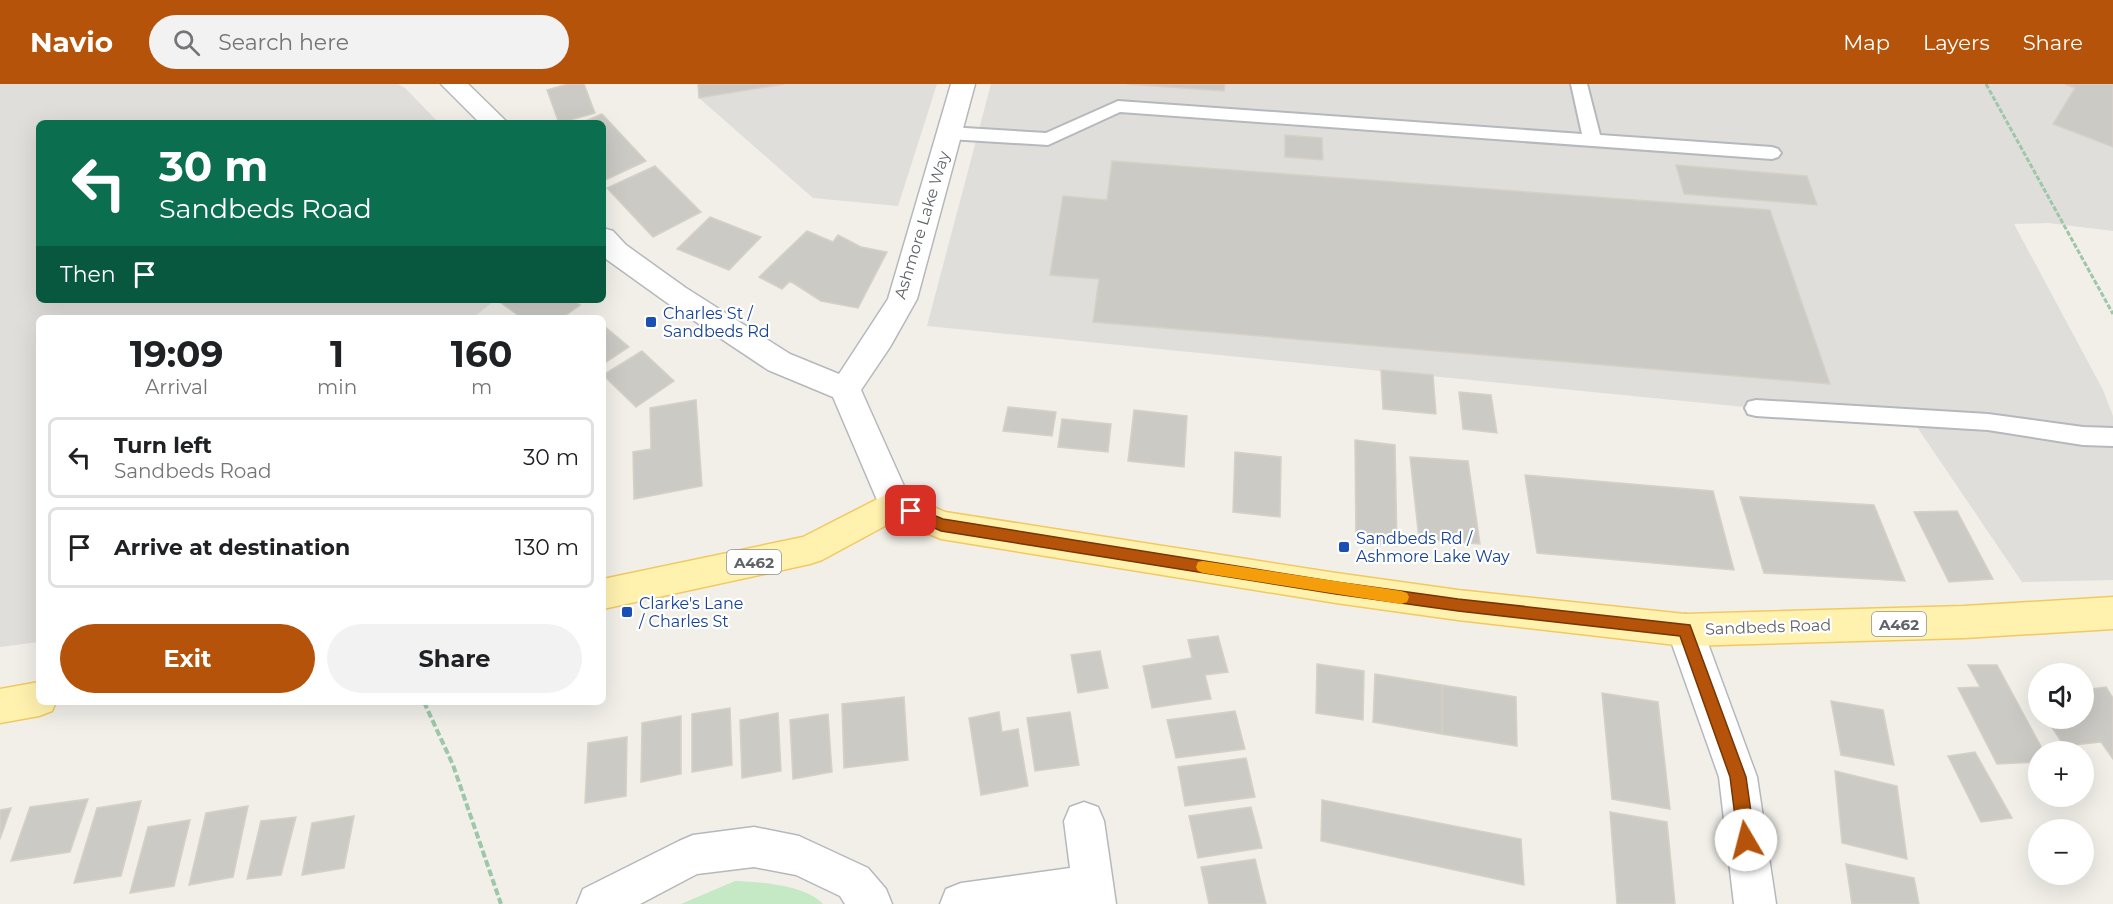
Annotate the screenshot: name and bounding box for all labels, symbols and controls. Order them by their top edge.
search box [149,15,569,69]
text: Navio [30,25,113,59]
icon: search [170,26,203,59]
text: Search here [218,29,349,56]
text: Map [1843,30,1890,55]
text: Layers [1923,30,1990,55]
text: Share [2023,30,2083,55]
text: 30 m [159,140,268,192]
icon: left [60,144,138,222]
street label: Ashmore Lake Way [890,148,954,301]
text: Sandbeds Road [159,192,372,225]
icon: arrive [128,258,161,291]
text: Then [60,261,116,288]
place label: Charles St / Sandbeds Rd [663,304,770,341]
marker: Charles St / Sandbeds Rd [644,315,658,329]
text: 19:09 [130,332,223,376]
text: 1 [330,332,344,376]
text: 160 [451,332,512,376]
text: Arrival [145,375,208,399]
text: min [317,375,357,399]
text: m [471,375,492,399]
text: Turn left [114,432,212,459]
icon: left [63,441,96,474]
text: 30 m [523,444,579,471]
text: Sandbeds Road [114,459,272,483]
pin [885,485,936,536]
icon: arrive [894,494,927,527]
place label: Sandbeds Rd / Ashmore Lake Way [1356,529,1510,566]
icon: arrive [63,531,96,564]
text: Arrive at destination [114,534,350,561]
text: 130 m [515,534,579,561]
marker: Sandbeds Rd / Ashmore Lake Way [1337,540,1351,554]
road number: A462 [727,550,781,574]
place label: Clarke's Lane / Charles St [638,594,743,631]
marker: Clarke's Lane / Charles St [620,605,634,619]
road number: A462 [1872,612,1926,636]
street label: Sandbeds Road [1705,615,1831,639]
button: Exit [60,624,315,693]
button: Share [327,624,582,693]
map controls [2028,663,2094,885]
button: sound [2028,663,2094,729]
button: + [2028,741,2094,807]
position arrow [1714,808,1778,872]
button: − [2028,819,2094,885]

